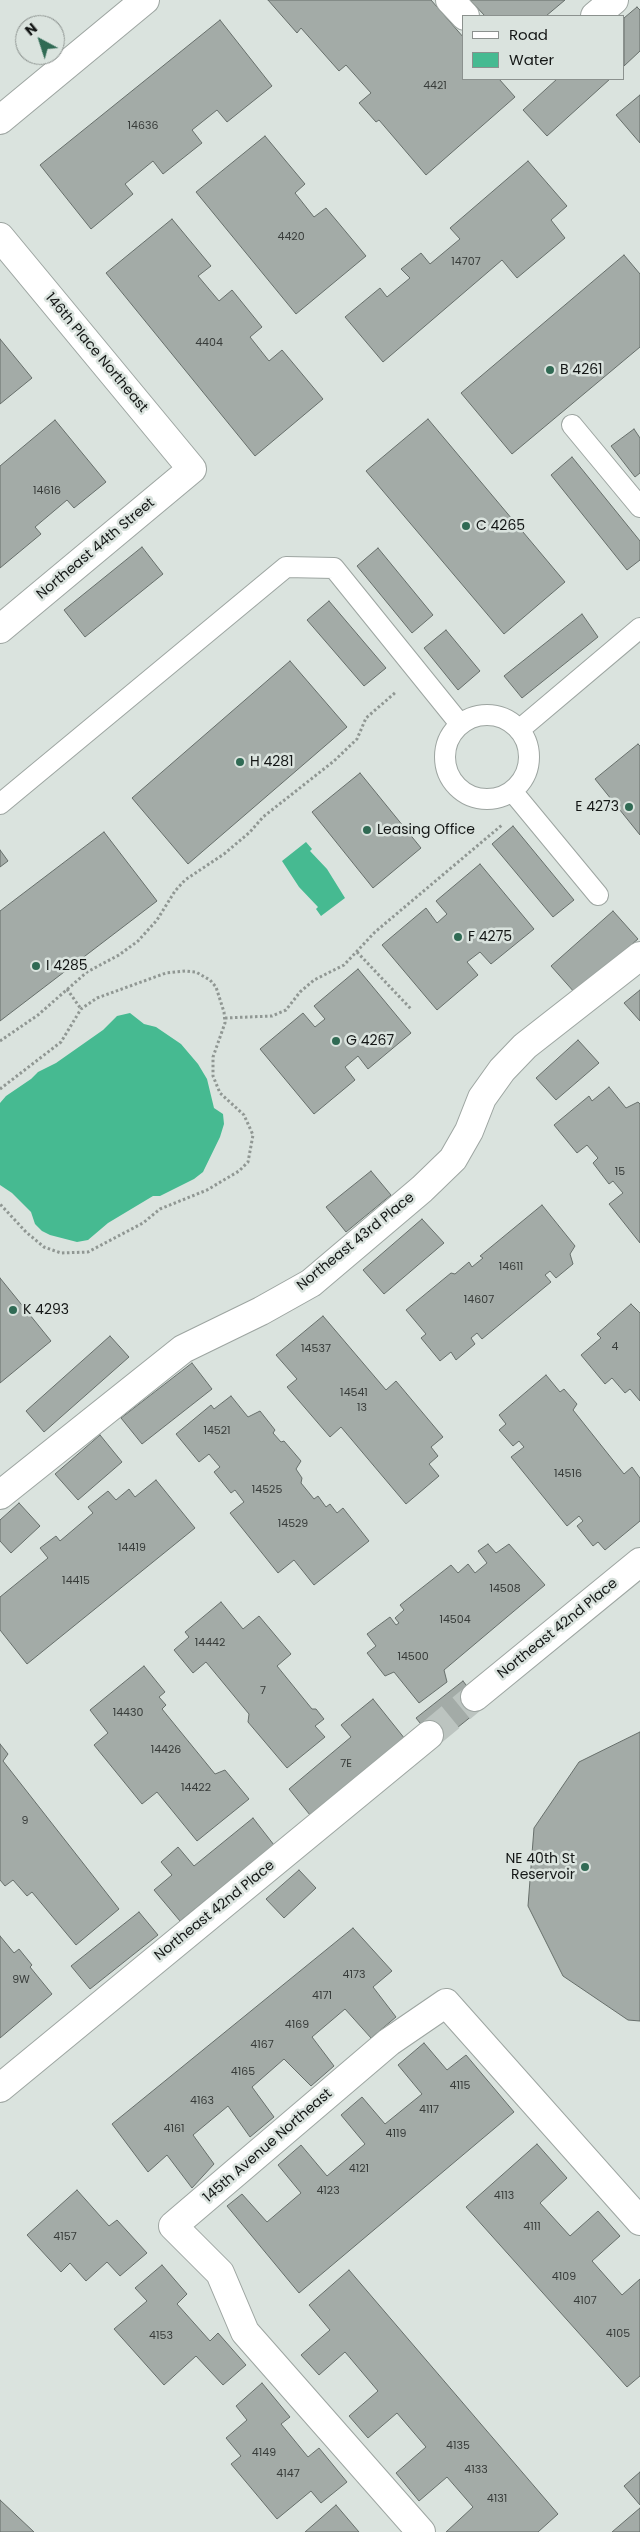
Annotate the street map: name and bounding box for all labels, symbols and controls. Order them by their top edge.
north arrow [15,15,65,65]
legend [462,15,625,80]
text: N [21,18,41,40]
text: Road [509,24,548,45]
text: Water [509,49,554,70]
house number: 4421 [423,79,447,93]
house number: 14636 [128,119,158,133]
house number: 4420 [277,230,305,244]
house number: 14707 [451,255,481,269]
street label: 146th Place Northeast [41,290,151,416]
house number: 4404 [195,336,223,350]
place label: B 4261 [560,362,603,378]
marker: B 4261 [544,364,556,376]
house number: 14616 [33,484,61,498]
street label: Northeast 44th Street [34,495,158,603]
place label: C 4265 [476,518,525,534]
marker: C 4265 [460,520,472,532]
place label: H 4281 [250,754,294,770]
marker: H 4281 [234,756,246,768]
place label: E 4273 [575,799,619,815]
marker: E 4273 [623,801,635,813]
place label: Leasing Office [377,822,475,838]
marker: Leasing Office [361,824,373,836]
place label: F 4275 [468,929,512,945]
marker: F 4275 [452,931,464,943]
place label: I 4285 [46,958,88,974]
marker: I 4285 [30,960,42,972]
place label: G 4267 [346,1033,394,1049]
marker: G 4267 [330,1035,342,1047]
house number: 15 [615,1165,625,1179]
street label: Northeast 43rd Place [294,1190,418,1294]
house number: 14611 [499,1260,523,1274]
house number: 14607 [464,1293,494,1307]
place label: K 4293 [23,1302,69,1318]
marker: K 4293 [7,1304,19,1316]
house number: 4 [612,1340,618,1354]
house number: 14537 [301,1342,331,1356]
house number: 14541 [340,1386,368,1400]
house number: 13 [357,1401,367,1415]
house number: 14521 [203,1424,231,1438]
house number: 14516 [554,1467,582,1481]
house number: 14525 [252,1483,282,1497]
house number: 14529 [278,1517,308,1531]
house number: 14419 [118,1541,146,1555]
house number: 14415 [62,1574,90,1588]
street label: Northeast 42nd Place [495,1575,621,1683]
house number: 14508 [489,1582,521,1596]
house number: 14504 [439,1613,471,1627]
house number: 14442 [195,1636,225,1650]
house number: 14500 [397,1650,429,1664]
house number: 7 [260,1684,266,1698]
house number: 14430 [113,1706,143,1720]
house number: 14426 [151,1743,181,1757]
house number: 7E [340,1757,352,1771]
house number: 14422 [181,1781,211,1795]
house number: 9 [22,1814,28,1828]
place label: NE 40th St Reservoir [506,1851,575,1884]
street label: Northeast 42nd Place [152,1857,278,1965]
marker: NE 40th St Reservoir [579,1861,591,1873]
house number: 4173 [343,1968,365,1982]
house number: 9W [12,1973,30,1987]
house number: 4171 [312,1989,332,2003]
house number: 4169 [285,2018,309,2032]
house number: 4167 [250,2038,274,2052]
house number: 4165 [231,2065,255,2079]
house number: 4115 [450,2079,470,2093]
street label: 145th Avenue Northeast [200,2086,336,2206]
house number: 4163 [190,2094,214,2108]
house number: 4117 [419,2103,439,2117]
house number: 4161 [164,2122,184,2136]
house number: 4119 [386,2127,406,2141]
house number: 4121 [349,2162,369,2176]
house number: 4123 [316,2184,340,2198]
house number: 4113 [494,2189,514,2203]
house number: 4111 [523,2220,541,2234]
house number: 4157 [53,2230,77,2244]
house number: 4109 [552,2270,576,2284]
house number: 4107 [573,2294,597,2308]
house number: 4105 [606,2327,630,2341]
house number: 4153 [149,2329,173,2343]
house number: 4135 [446,2439,470,2453]
house number: 4149 [252,2446,276,2460]
house number: 4133 [464,2463,488,2477]
house number: 4147 [276,2467,300,2481]
house number: 4131 [487,2492,507,2506]

